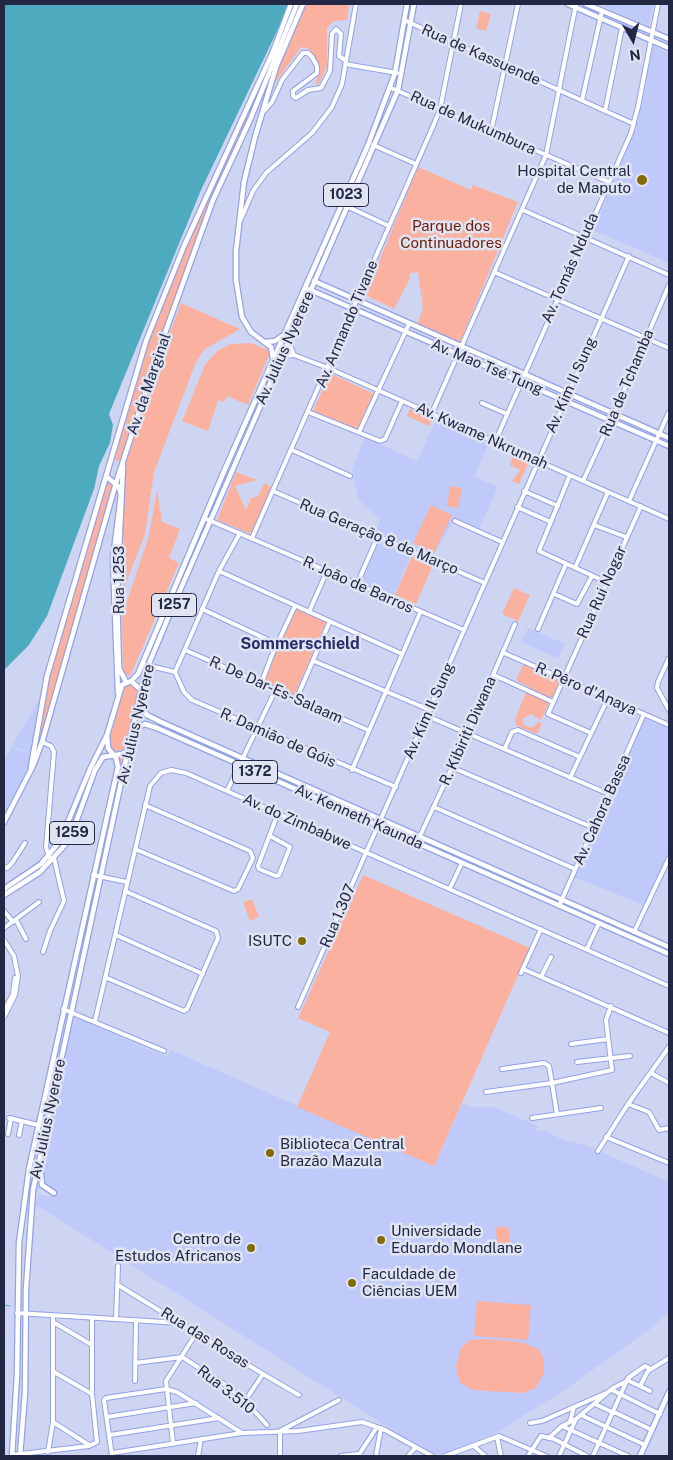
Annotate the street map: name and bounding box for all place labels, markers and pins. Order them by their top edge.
place label: Hospital Central de Maputo [517,162,631,197]
marker: Hospital Central de Maputo [635,173,649,187]
place label: ISUTC [248,932,292,950]
marker: ISUTC [296,935,308,947]
place label: Biblioteca Central Brazão Mazula [280,1135,405,1170]
marker: Biblioteca Central Brazão Mazula [264,1147,276,1159]
place label: Universidade Eduardo Mondlane [391,1222,522,1257]
place label: Centro de Estudos Africanos [115,1230,241,1265]
marker: Universidade Eduardo Mondlane [375,1234,387,1246]
marker: Centro de Estudos Africanos [245,1242,257,1254]
place label: Faculdade de Ciências UEM [362,1265,458,1300]
marker: Faculdade de Ciências UEM [346,1277,358,1289]

